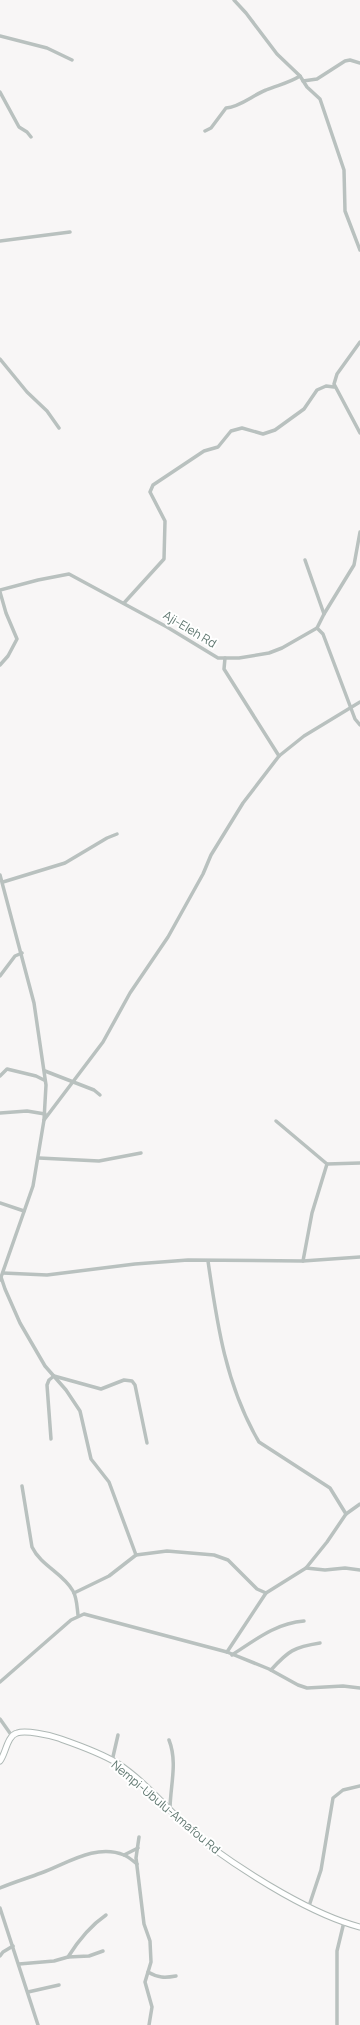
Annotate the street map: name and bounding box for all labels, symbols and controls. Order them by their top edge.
street label: Aji-Eleh Rd [160,606,220,652]
street label: Nempi-Ubulu-Amafou Rd [108,1756,224,1858]

